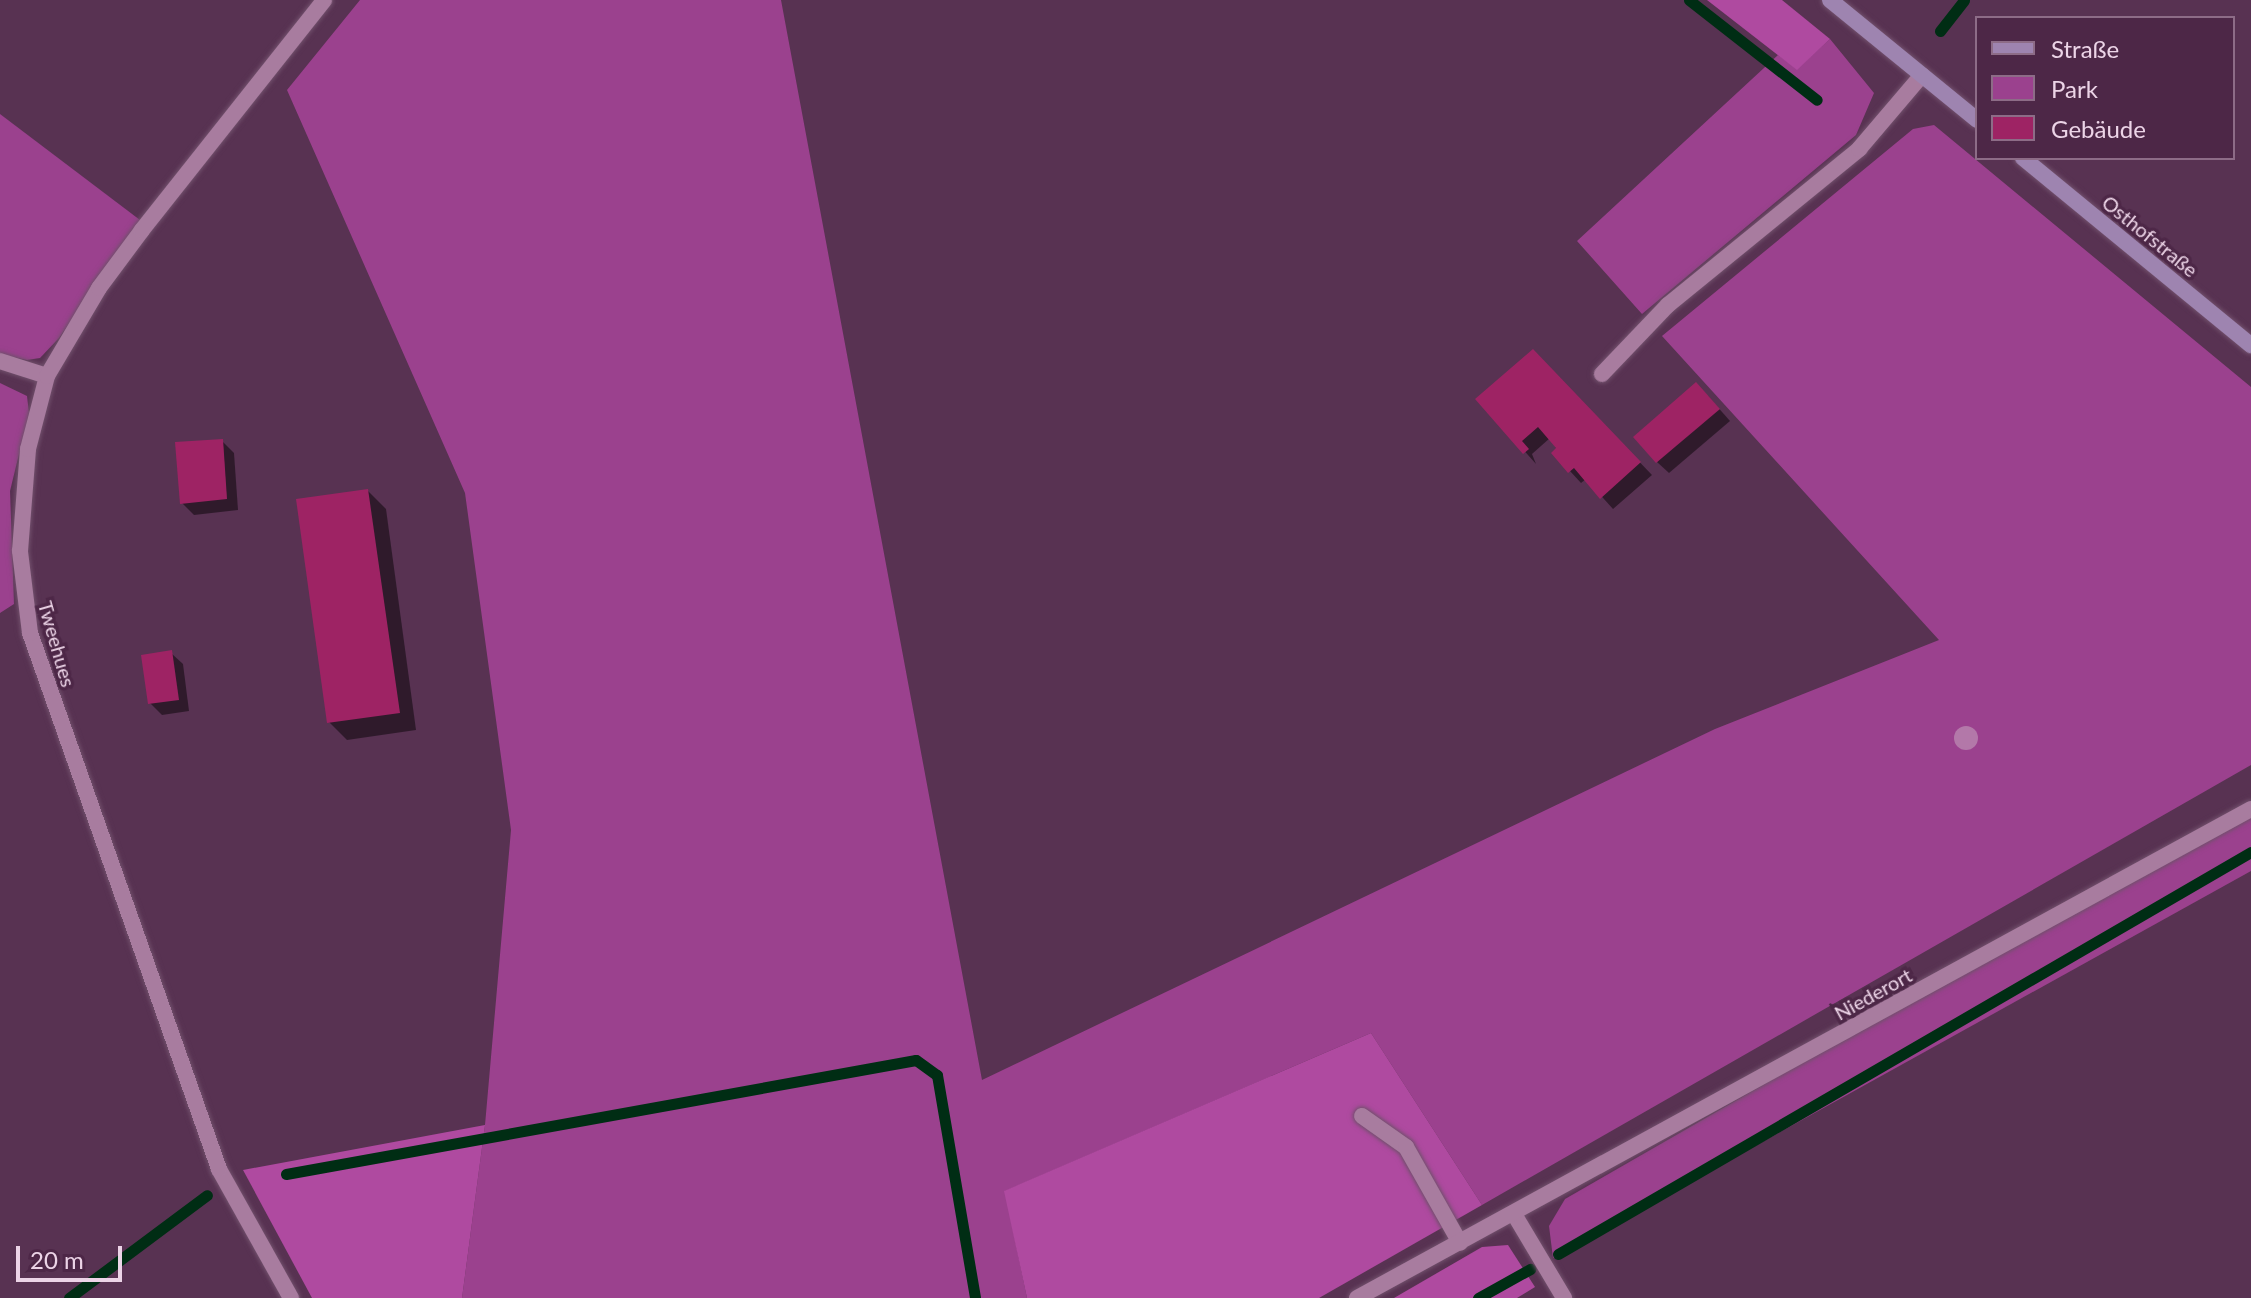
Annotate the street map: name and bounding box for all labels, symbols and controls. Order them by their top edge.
legend [1975,16,2235,160]
text: Straße [2051,34,2119,63]
text: Park [2051,74,2098,103]
text: Gebäude [2051,114,2146,143]
street label: Osthofstraße [2097,190,2203,282]
street label: Tweehues [33,598,81,690]
street label: Niederort [1830,963,1916,1025]
scale bar [20,1230,126,1280]
text: 20 m [30,1245,84,1274]

